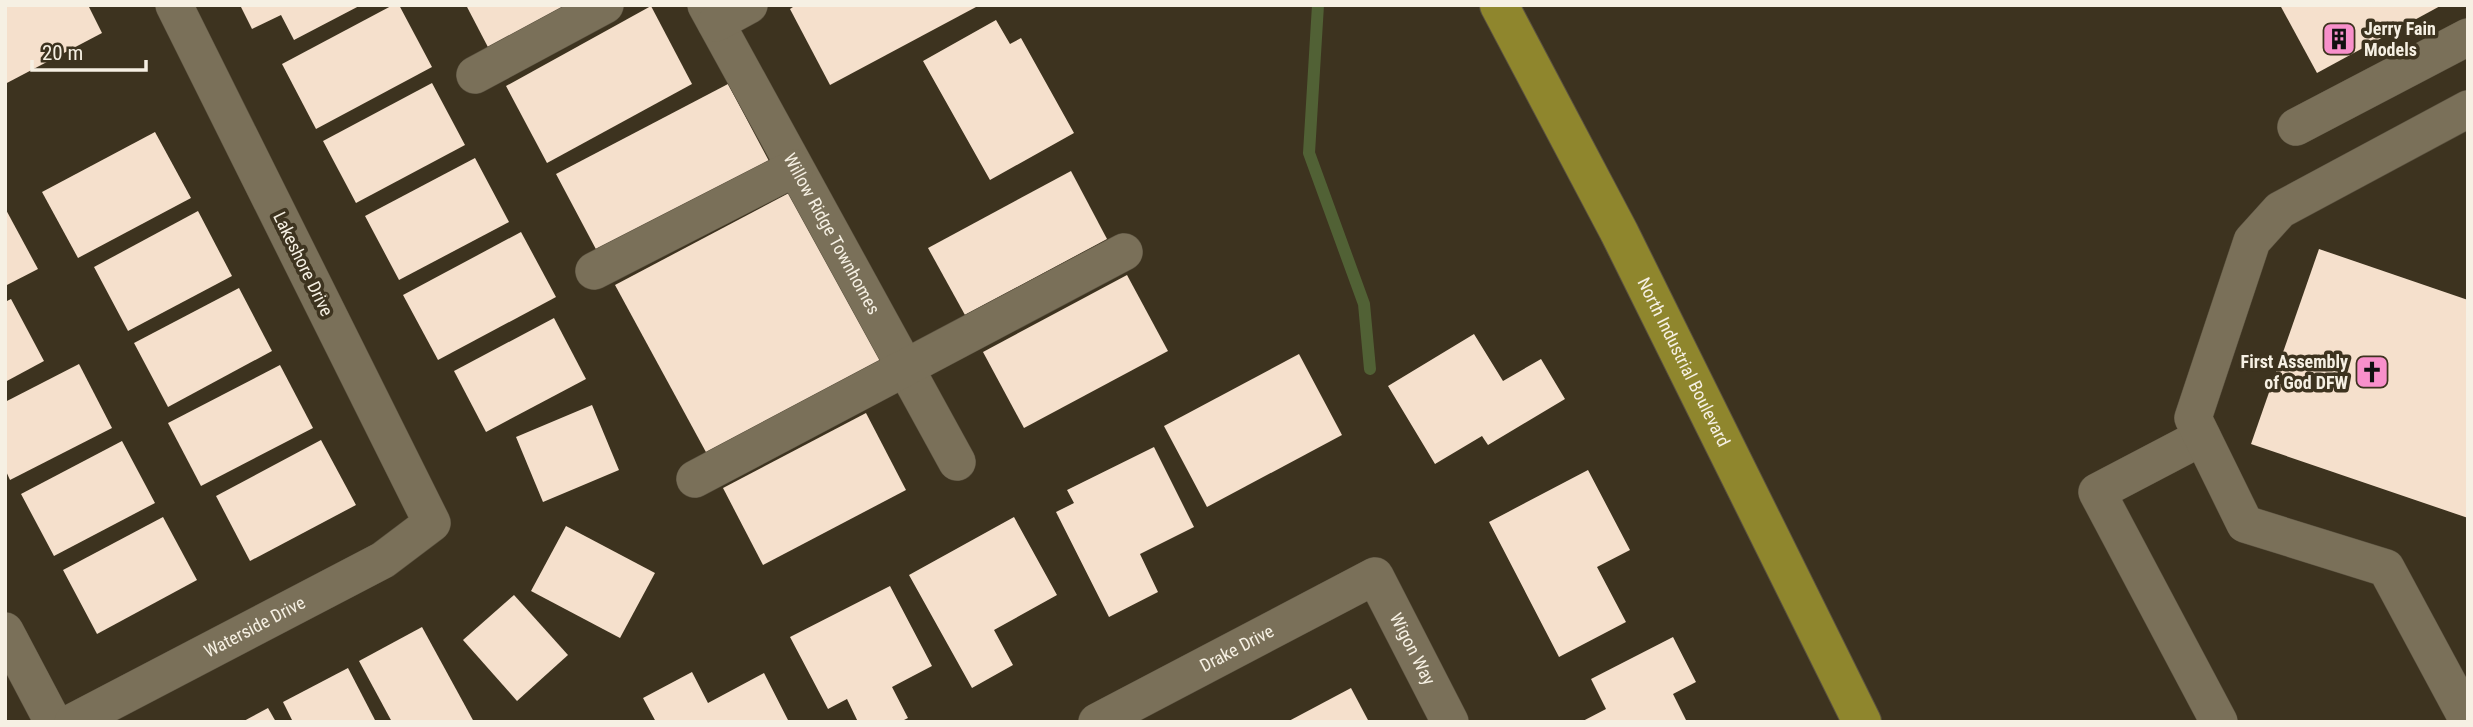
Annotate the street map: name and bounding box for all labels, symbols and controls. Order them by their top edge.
place label: Jerry Fain Models [2364,18,2436,60]
building icon: Jerry Fain Models [2320,20,2358,58]
scale bar [32,28,145,72]
text: 20 m [42,41,83,65]
street label: Willow Ridge Townhomes [779,149,885,318]
street label: Lakeshore Drive [269,208,338,319]
street label: North Industrial Boulevard [1633,274,1735,450]
place label: First Assembly of God DFW [2241,351,2349,393]
church icon: First Assembly of God DFW [2353,353,2391,391]
street label: Waterside Drive [200,592,309,662]
street label: Wigon Way [1386,609,1440,689]
street label: Drake Drive [1196,620,1277,676]

